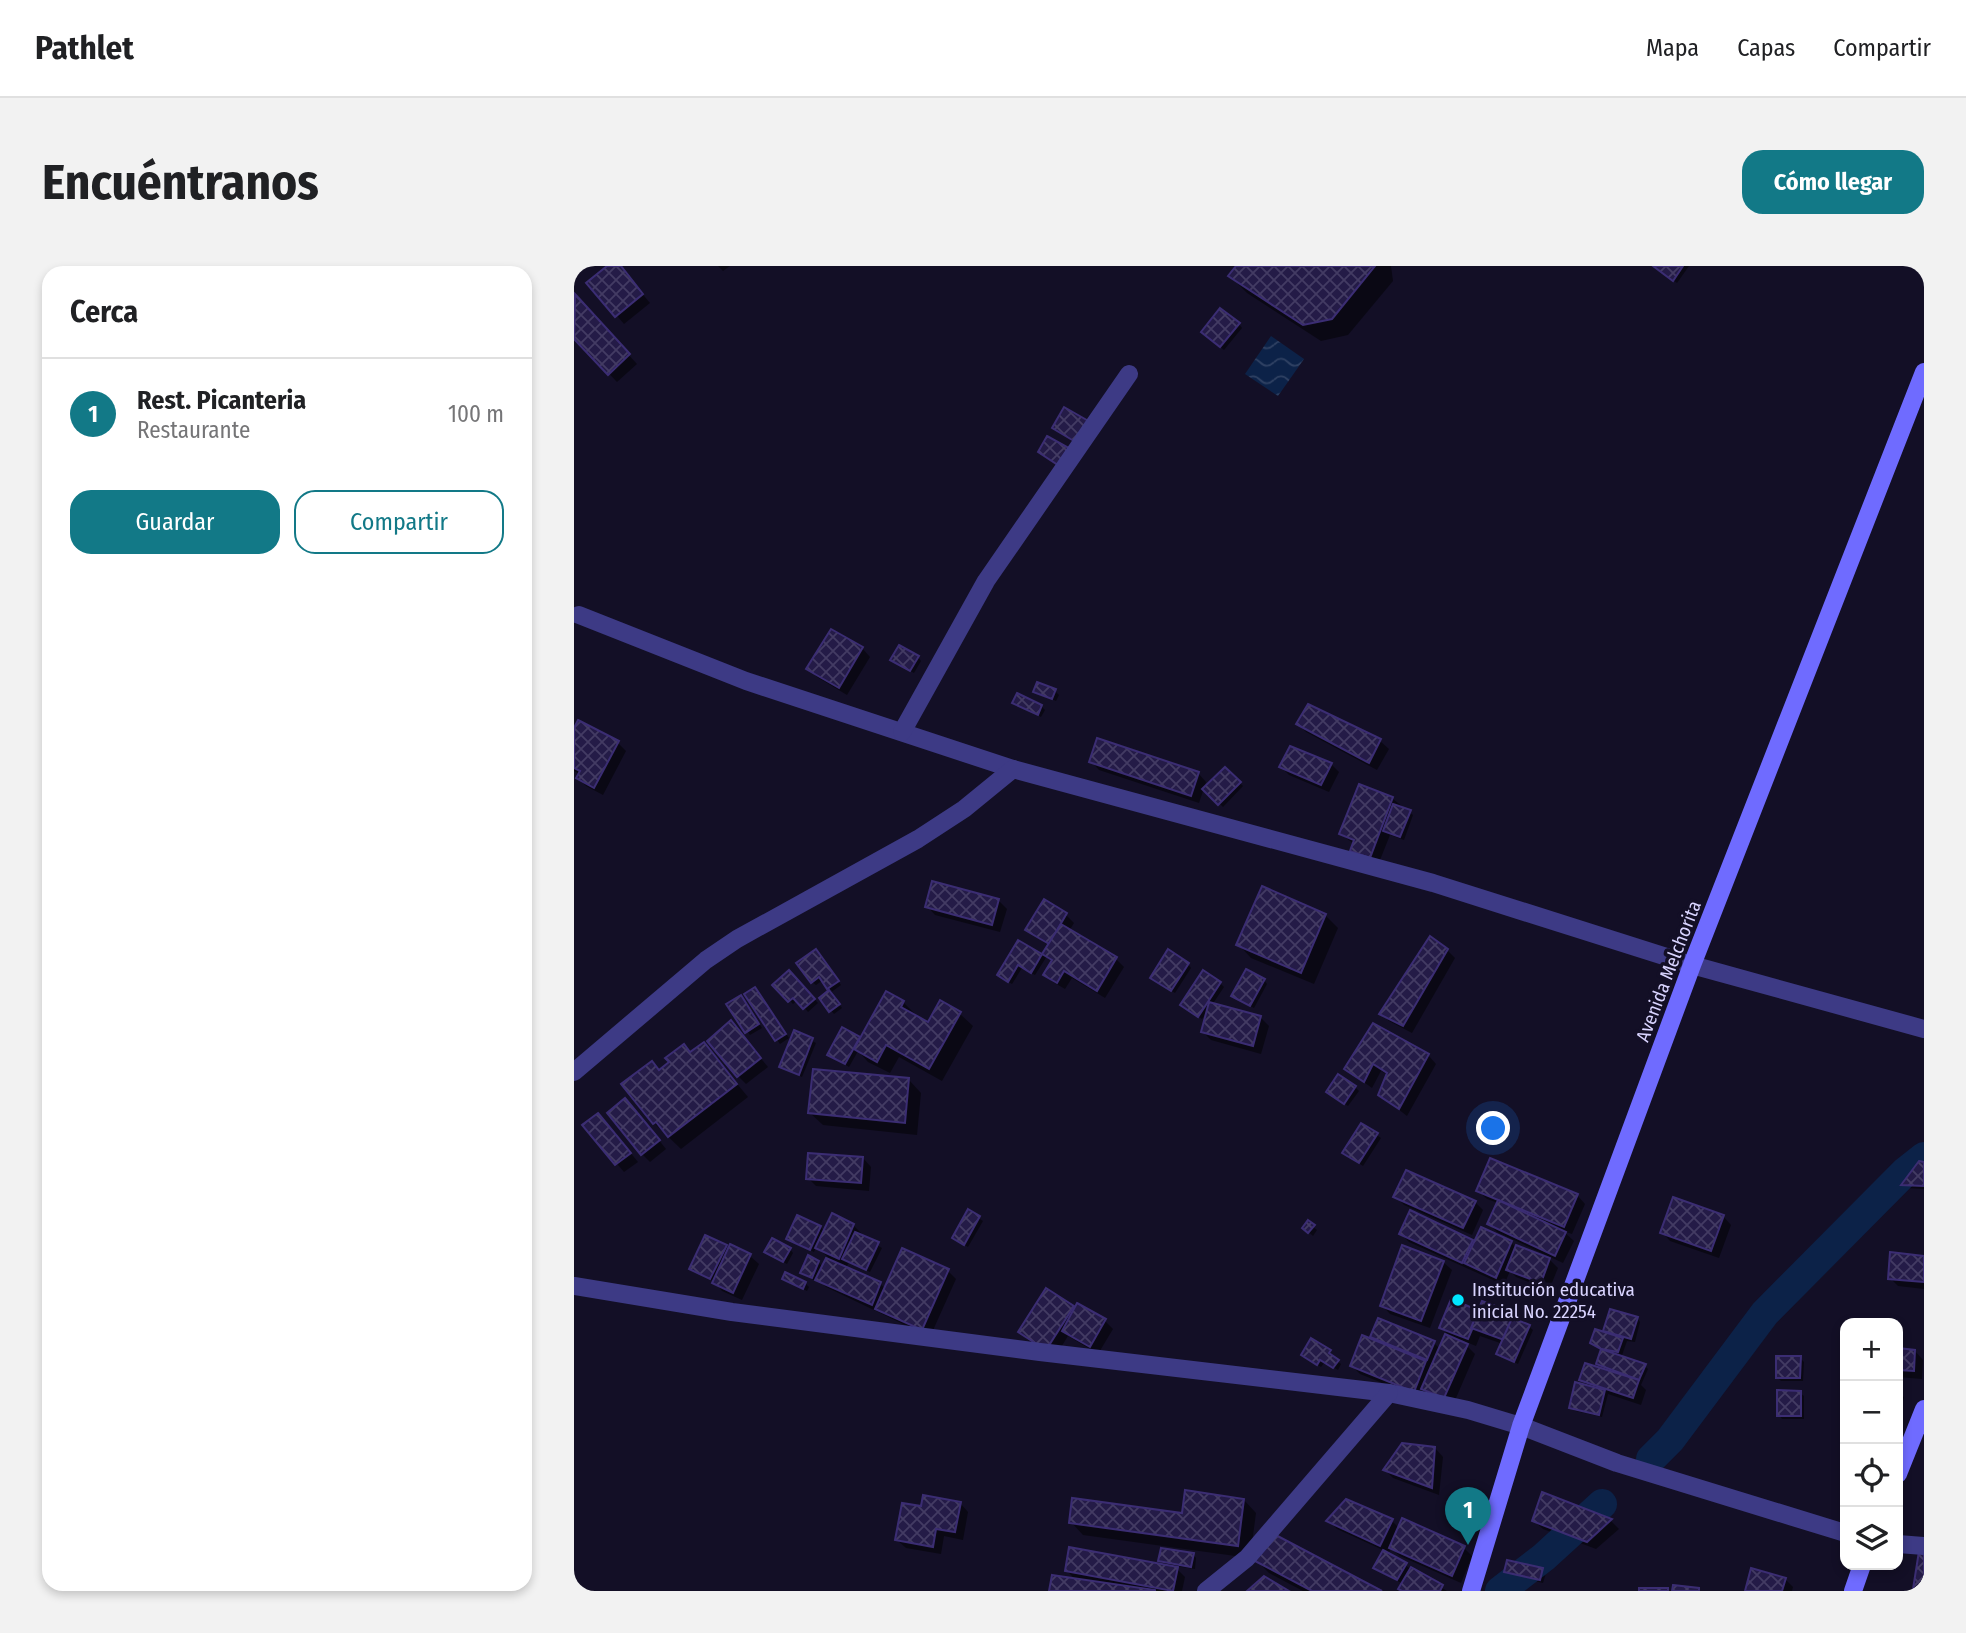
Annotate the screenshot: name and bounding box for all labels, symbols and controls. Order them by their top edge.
text: Pathlet [35,28,134,68]
text: Mapa [1646,34,1699,62]
text: Capas [1737,34,1795,62]
text: Compartir [1833,34,1931,62]
button: Cómo llegar [1742,150,1924,214]
text: Encuéntranos [42,153,319,212]
text: Cerca [70,294,138,330]
text: Rest. Picanteria [137,385,306,416]
text: 1 [88,400,98,428]
text: 100 m [448,400,504,428]
text: Restaurante [137,416,250,444]
button: Guardar [70,490,280,554]
button: Compartir [294,490,504,554]
street label: Avenida Melchorita [1631,897,1706,1045]
your location [1476,1111,1510,1145]
place label: Institución educativa inicial No. 22254 [1472,1278,1635,1323]
marker: Institución educativa inicial No. 22254 [1450,1292,1466,1308]
map controls [1840,1318,1903,1570]
button: + [1840,1318,1903,1381]
button: − [1840,1381,1903,1444]
button: locate [1840,1444,1903,1507]
pin: 1 [1445,1487,1491,1545]
button: layers [1840,1507,1903,1570]

